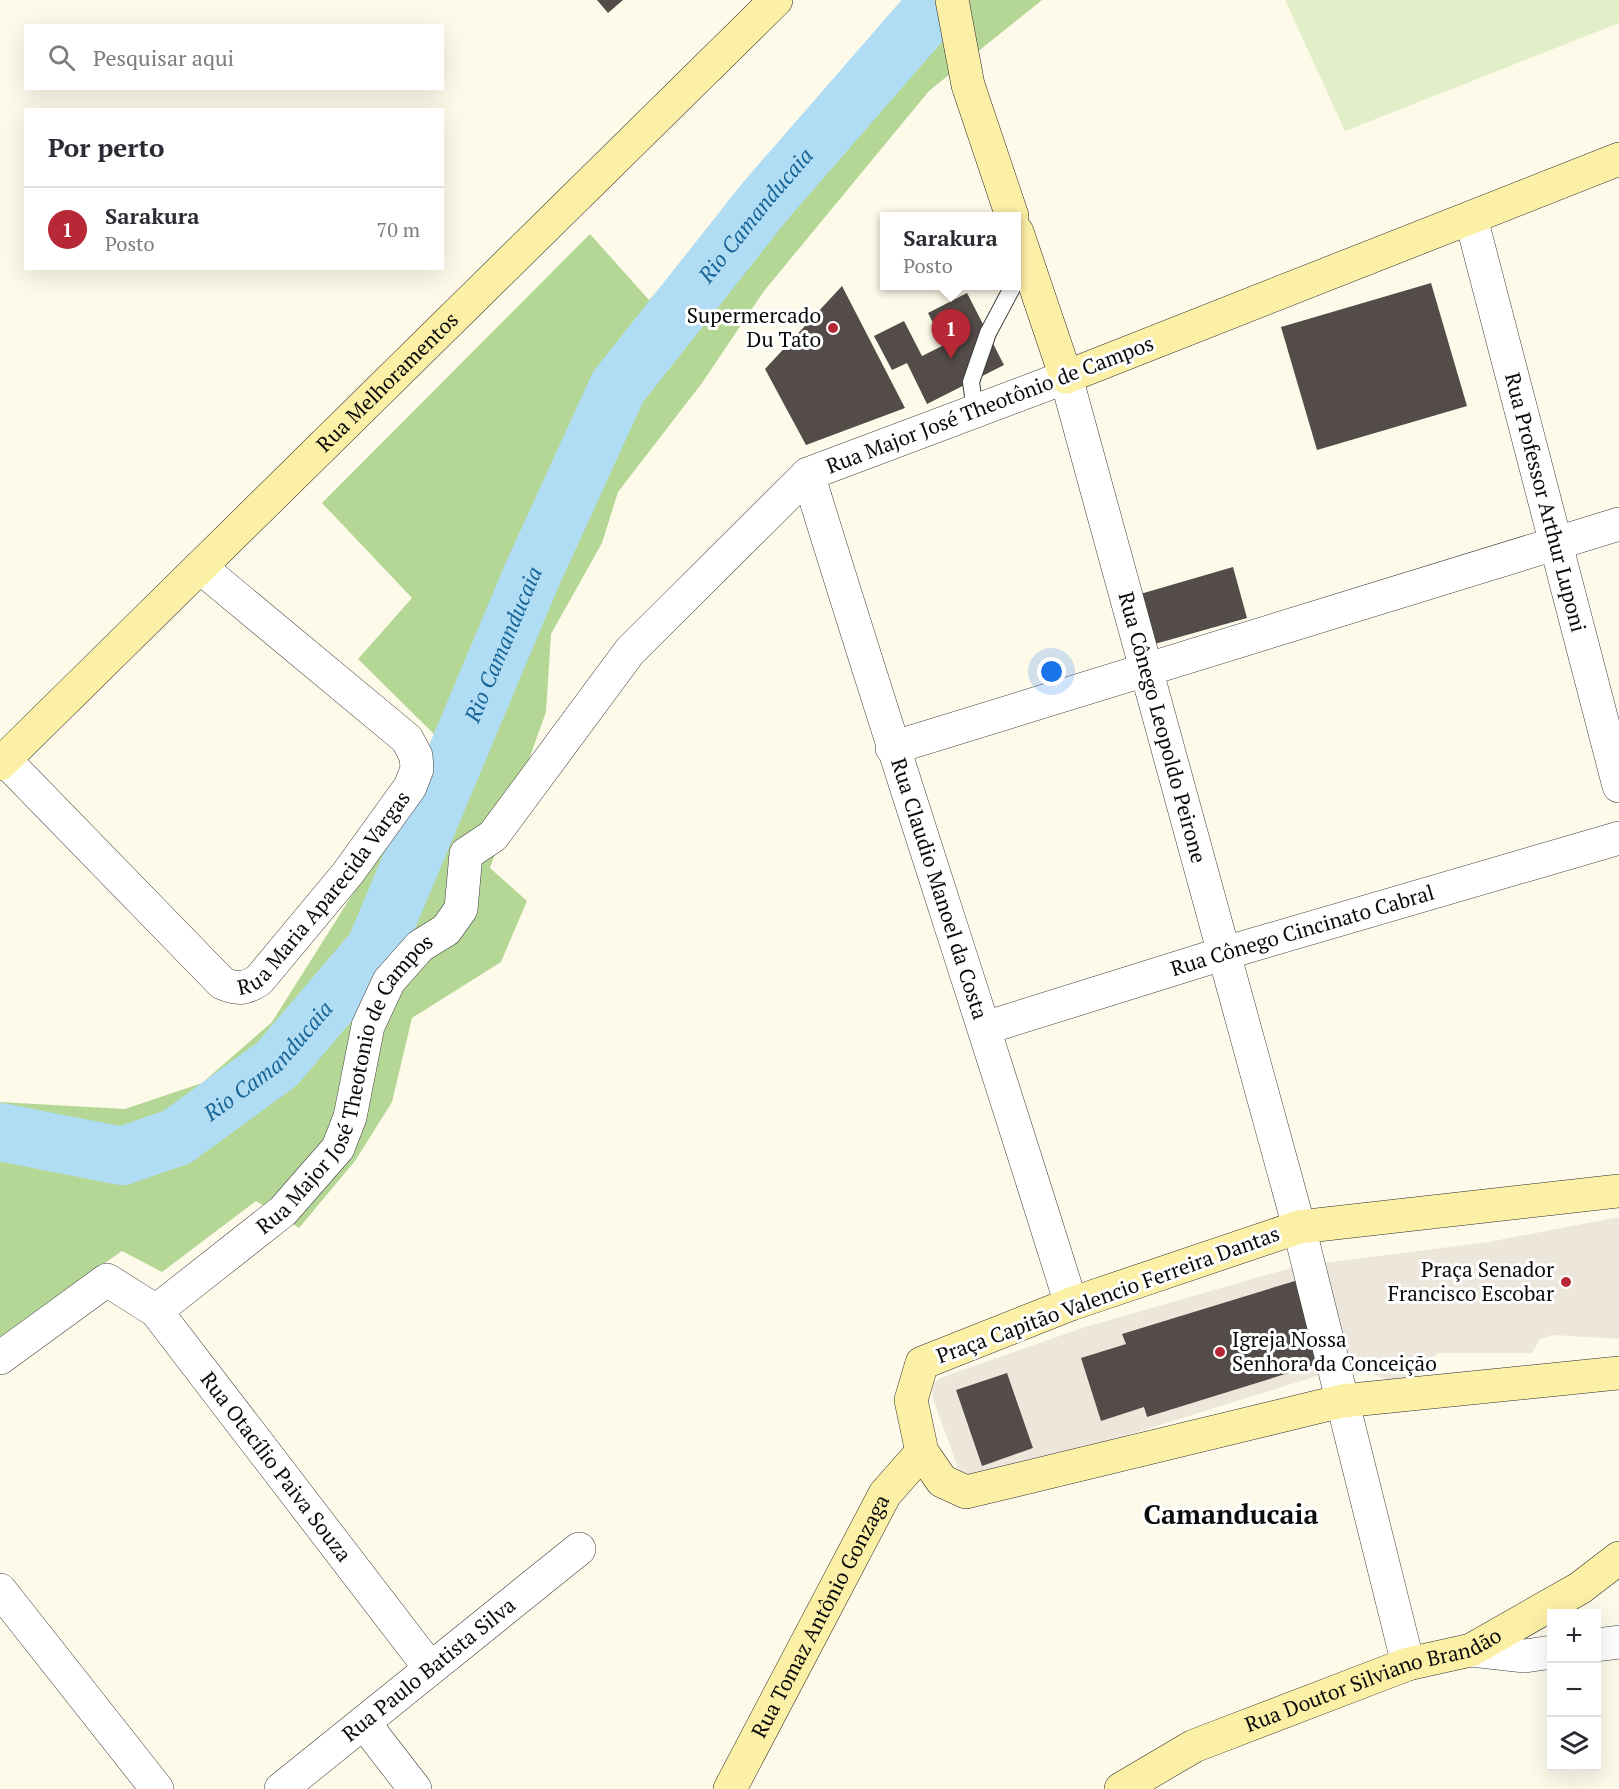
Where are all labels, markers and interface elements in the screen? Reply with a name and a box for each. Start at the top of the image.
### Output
search box [24,24,444,90]
icon: search [45,41,78,74]
text: Pesquisar aqui [93,43,234,72]
text: Por perto [48,130,164,164]
water label: Rio Camanducaia [691,141,819,289]
text: Sarakura [105,201,200,230]
popup [880,212,1021,290]
text: 1 [62,216,73,243]
text: 70 m [377,216,420,243]
text: Sarakura [903,223,998,252]
text: Posto [105,230,155,257]
text: Posto [903,252,953,279]
place label: Supermercado Du Tato [687,301,821,353]
street label: Rua Melhoramentos [310,305,464,458]
pin: 1 [932,310,970,359]
marker: Supermercado Du Tato [826,321,840,335]
street label: Rua Major José Theotônio de Campos [822,329,1157,480]
street label: Rua Professor Arthur Luponi [1499,369,1593,635]
water label: Rio Camanducaia [457,561,548,727]
street label: Rua Cônego Leopoldo Peirone [1113,588,1214,866]
your location [1037,657,1066,686]
street label: Rua Claudio Manoel da Costa [885,754,995,1023]
street label: Rua Maria Aparecida Vargas [234,785,416,1001]
street label: Rua Cônego Cincinato Cabral [1167,878,1437,982]
street label: Rua Major José Theotonio de Campos [250,927,438,1240]
water label: Rio Camanducaia [197,994,339,1127]
street label: Praça Capitão Valencio Ferreira Dantas [932,1219,1283,1369]
place label: Praça Senador Francisco Escobar [1388,1255,1554,1307]
marker: Praça Senador Francisco Escobar [1559,1275,1573,1289]
place label: Igreja Nossa Senhora da Conceição [1232,1325,1437,1377]
marker: Igreja Nossa Senhora da Conceição [1213,1345,1227,1359]
street label: Rua Otacílio Paiva Souza [195,1366,359,1567]
street label: Rua Tomaz Antônio Gonzaga [744,1489,895,1742]
district label: Camanducaia [1143,1496,1319,1532]
street label: Rua Paulo Batista Silva [336,1591,521,1747]
map controls [1547,1609,1601,1771]
button: + [1547,1609,1601,1663]
street label: Rua Doutor Silviano Brandão [1241,1621,1506,1738]
button: − [1547,1663,1601,1717]
button: layers [1547,1717,1601,1771]

